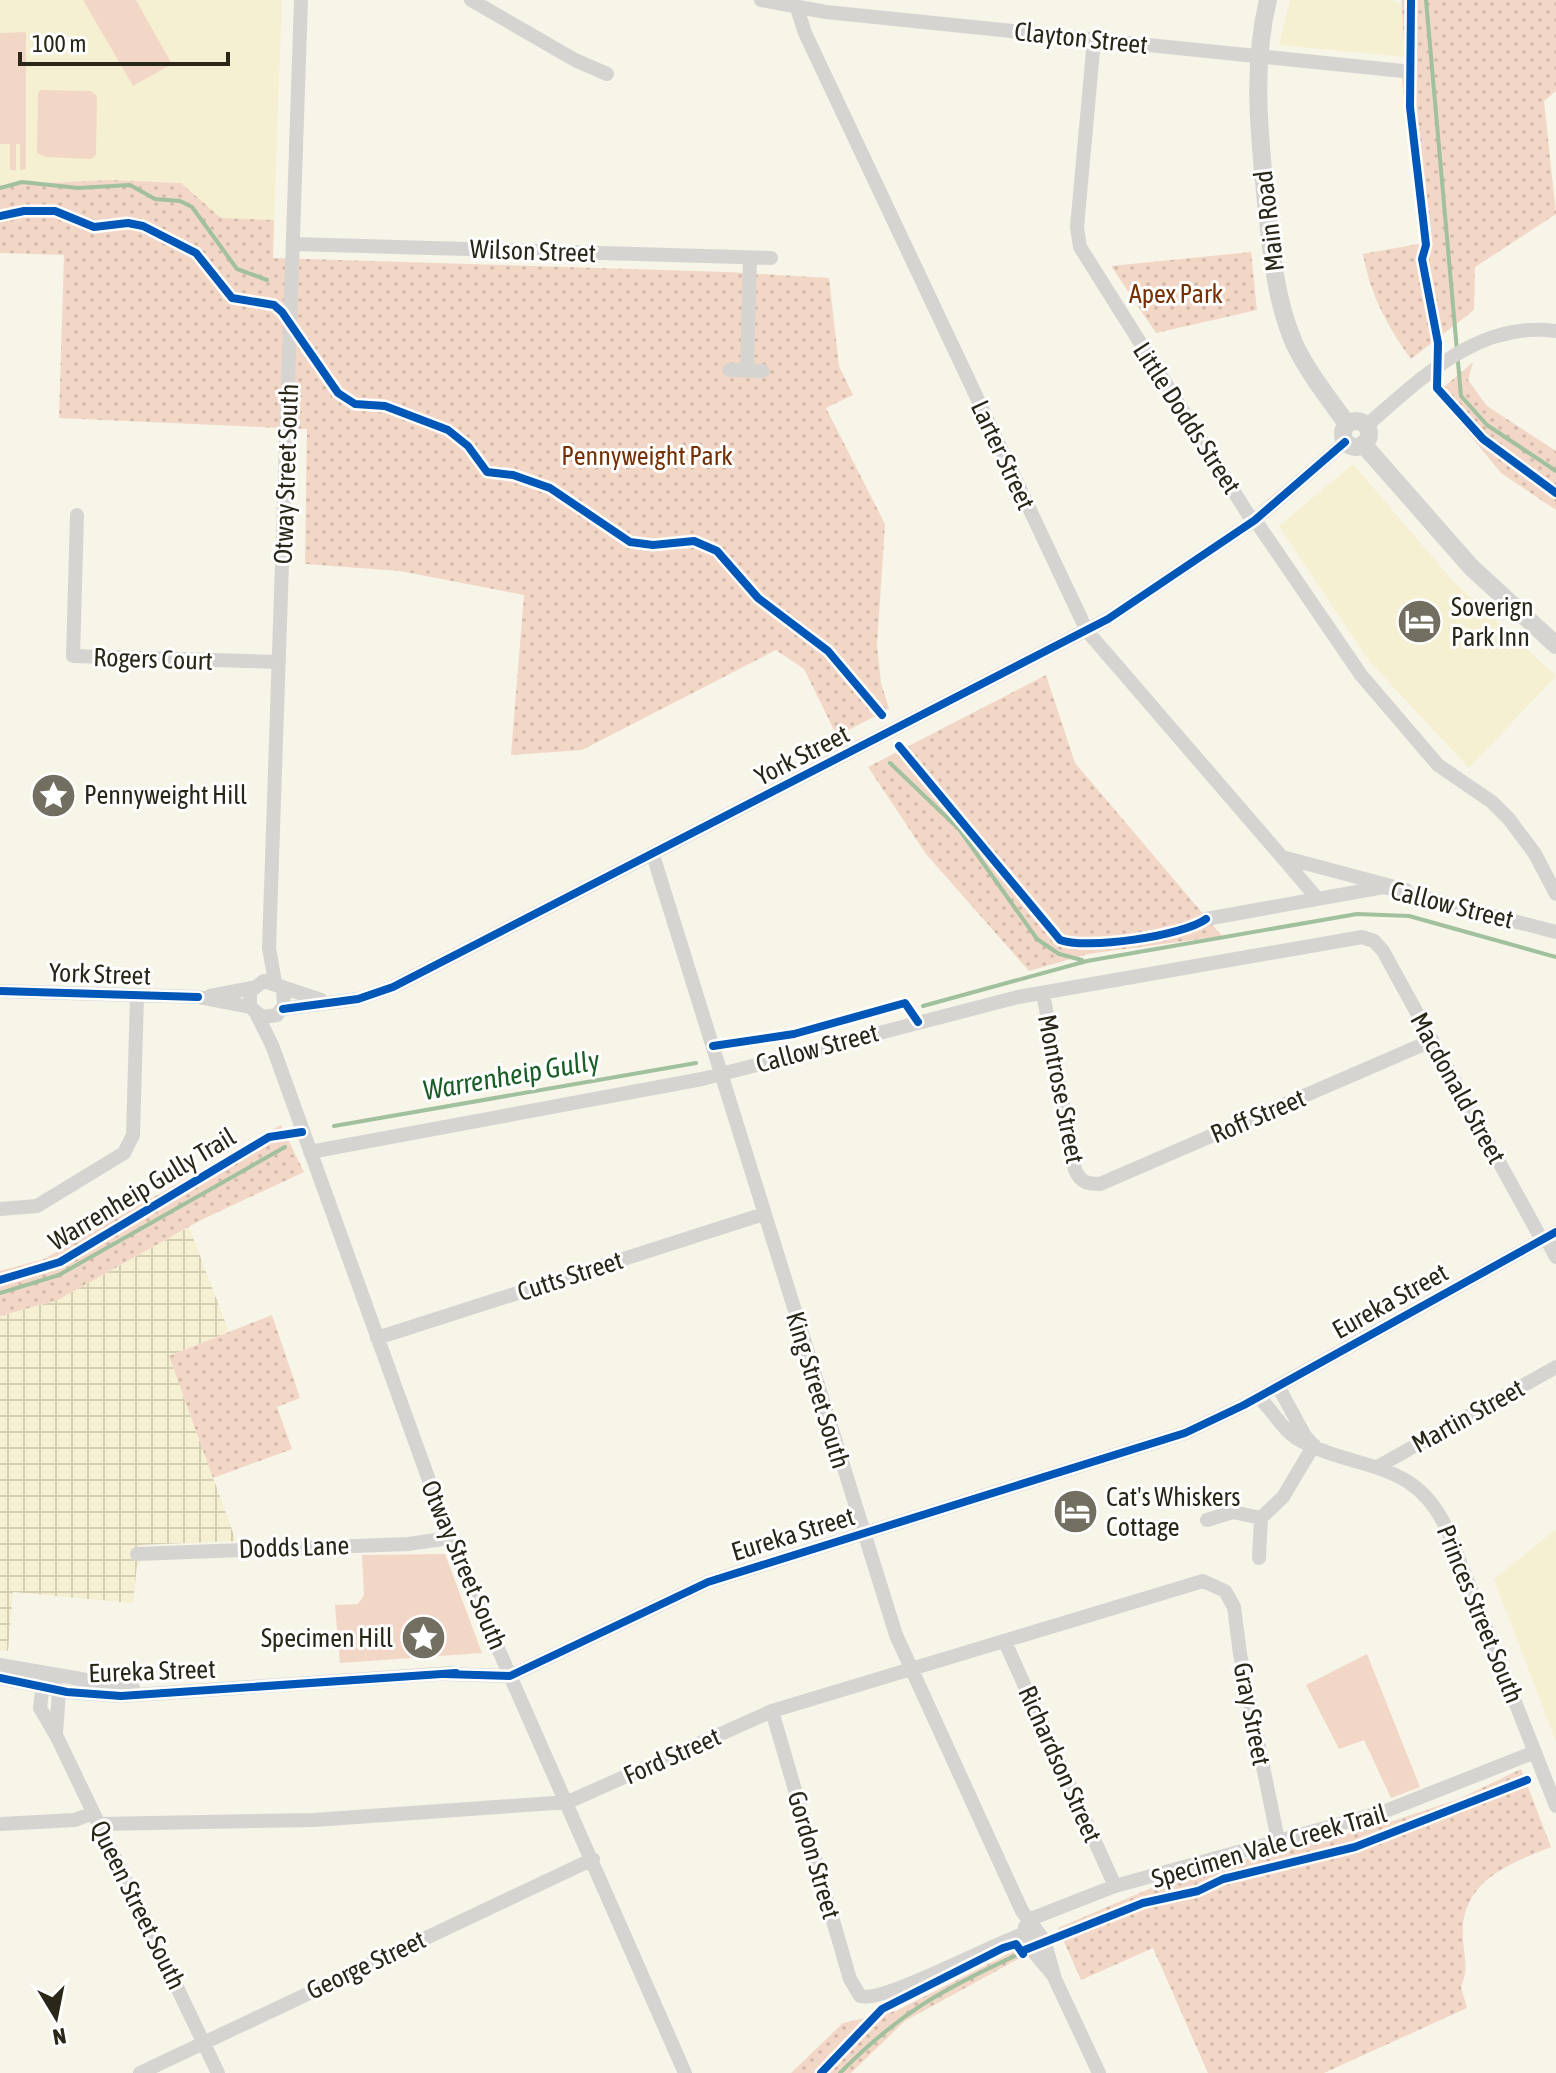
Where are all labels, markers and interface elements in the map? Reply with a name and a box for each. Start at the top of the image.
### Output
scale bar [20,16,228,66]
street label: Clayton Street [1013,16,1149,60]
text: 100 m [32,30,86,57]
street label: Main Road [1248,169,1290,273]
street label: Wilson Street [469,234,597,268]
park label: Apex Park [1129,279,1223,309]
street label: Little Dodds Street [1127,337,1247,499]
street label: Otway Street South [268,383,304,565]
street label: Larter Street [965,396,1041,514]
park label: Pennyweight Park [561,441,733,471]
place label: Soverign Park Inn [1451,592,1534,652]
hotel icon: Soverign Park Inn [1396,598,1444,646]
street label: Rogers Court [93,642,213,676]
street label: York Street [750,718,854,792]
place icon: Pennyweight Hill [29,771,77,819]
place label: Pennyweight Hill [84,780,247,810]
street label: Callow Street [1388,875,1516,935]
street label: York Street [49,957,151,991]
street label: Macdonald Street [1404,1007,1512,1169]
street label: Montrose Street [1032,1012,1090,1166]
street label: Callow Street [753,1017,881,1079]
water label: Warrenheip Gully [420,1044,602,1106]
street label: Roff Street [1206,1083,1310,1149]
street label: Warrenheip Gully Trail [43,1121,241,1257]
street label: Cutts Street [514,1245,626,1307]
street label: Eureka Street [1327,1257,1453,1345]
street label: King Street South [780,1308,856,1472]
street label: Martin Street [1407,1373,1529,1459]
street label: Otway Street South [415,1476,513,1654]
place label: Cat's Whiskers Cottage [1106,1482,1240,1542]
hotel icon: Cat's Whiskers Cottage [1051,1488,1099,1536]
street label: Eureka Street [728,1501,858,1567]
street label: Princes Street South [1431,1520,1529,1708]
street label: Dodds Lane [238,1530,350,1564]
place icon: Specimen Hill [400,1614,448,1662]
place label: Specimen Hill [261,1623,393,1653]
street label: Eureka Street [88,1654,216,1688]
street label: Gray Street [1227,1660,1277,1768]
street label: Richardson Street [1012,1681,1108,1847]
street label: Ford Street [619,1721,725,1791]
street label: Gordon Street [781,1788,847,1922]
street label: Specimen Vale Creek Trail [1148,1798,1390,1894]
street label: Queen Street South [84,1816,192,1994]
street label: George Street [302,1924,430,2006]
north arrow [16,1977,96,2057]
text: N [51,2023,68,2051]

